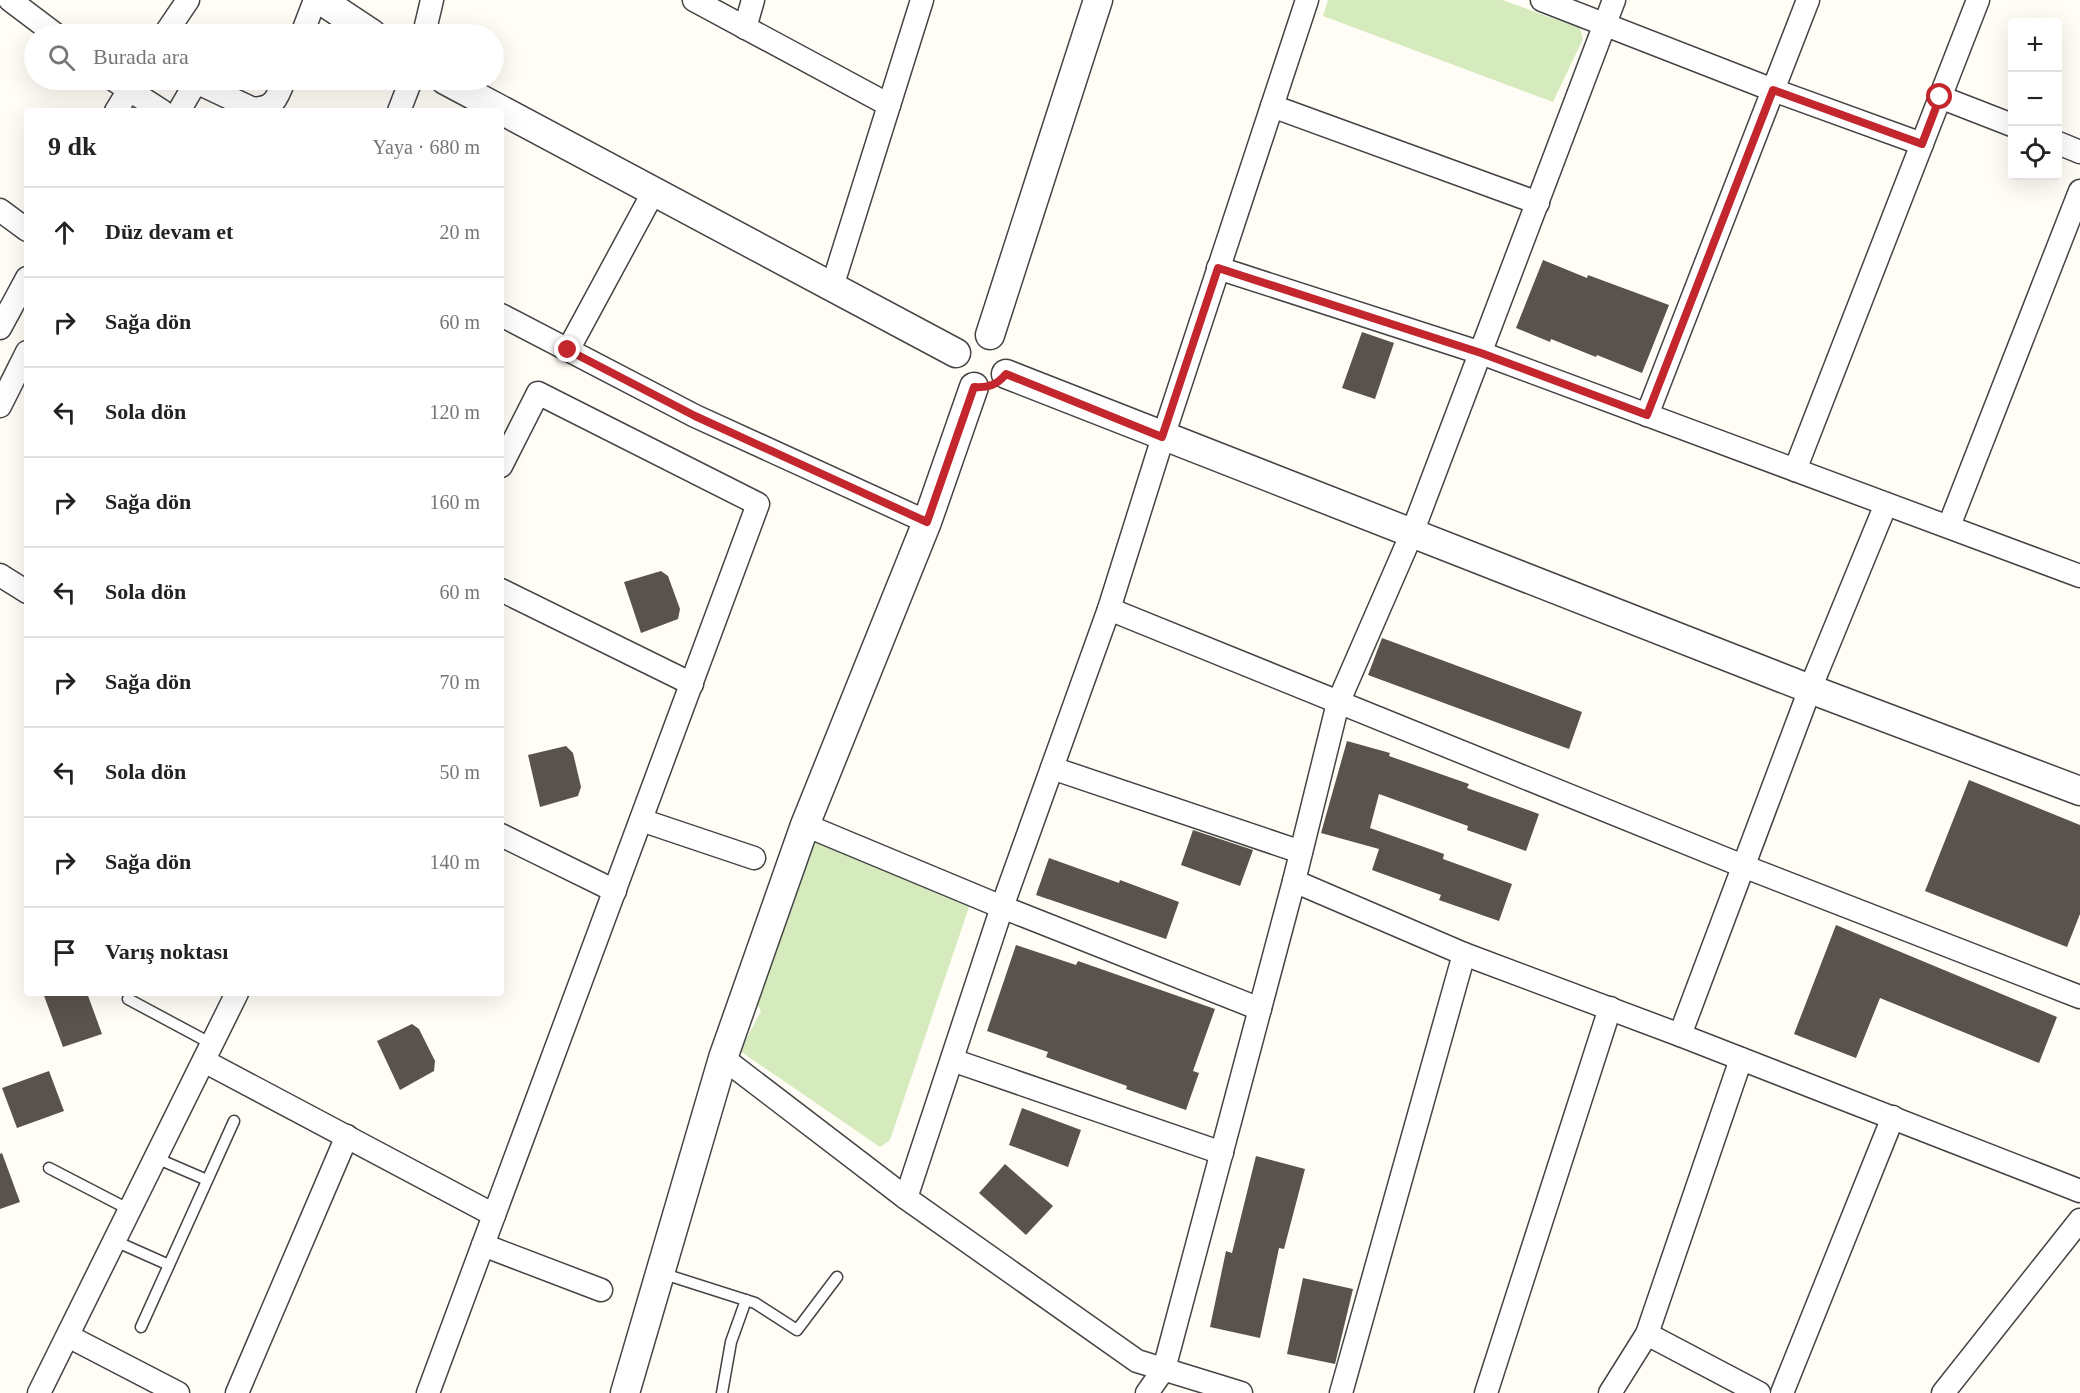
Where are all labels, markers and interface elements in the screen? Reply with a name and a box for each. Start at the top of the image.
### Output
map controls [2008,18,2062,180]
button: + [2008,18,2062,72]
search box [24,24,504,90]
icon: search [45,41,78,74]
text: Burada ara [93,44,189,69]
button: − [2008,72,2062,126]
route start [1926,83,1952,109]
button: locate [2008,126,2062,180]
text: 9 dk [48,132,96,161]
text: Yaya · 680 m [373,136,480,158]
icon: ahead [48,216,81,249]
text: Düz devam et [105,219,233,244]
text: 20 m [439,221,480,243]
icon: right [48,306,81,339]
text: Sağa dön [105,309,191,334]
text: 60 m [439,311,480,333]
route end [554,336,580,362]
icon: left [48,396,81,429]
text: Sola dön [105,399,186,424]
text: 120 m [429,401,480,423]
icon: right [48,486,81,519]
text: Sağa dön [105,489,191,514]
text: 160 m [429,491,480,513]
icon: left [48,576,81,609]
text: Sola dön [105,579,186,604]
text: 60 m [439,581,480,603]
icon: right [48,666,81,699]
text: Sağa dön [105,669,191,694]
text: 70 m [439,671,480,693]
icon: left [48,756,81,789]
text: Sola dön [105,759,186,784]
text: 50 m [439,761,480,783]
icon: right [48,846,81,879]
text: Sağa dön [105,849,191,874]
text: 140 m [429,851,480,873]
icon: arrive [48,936,81,969]
text: Varış noktası [105,939,228,964]

